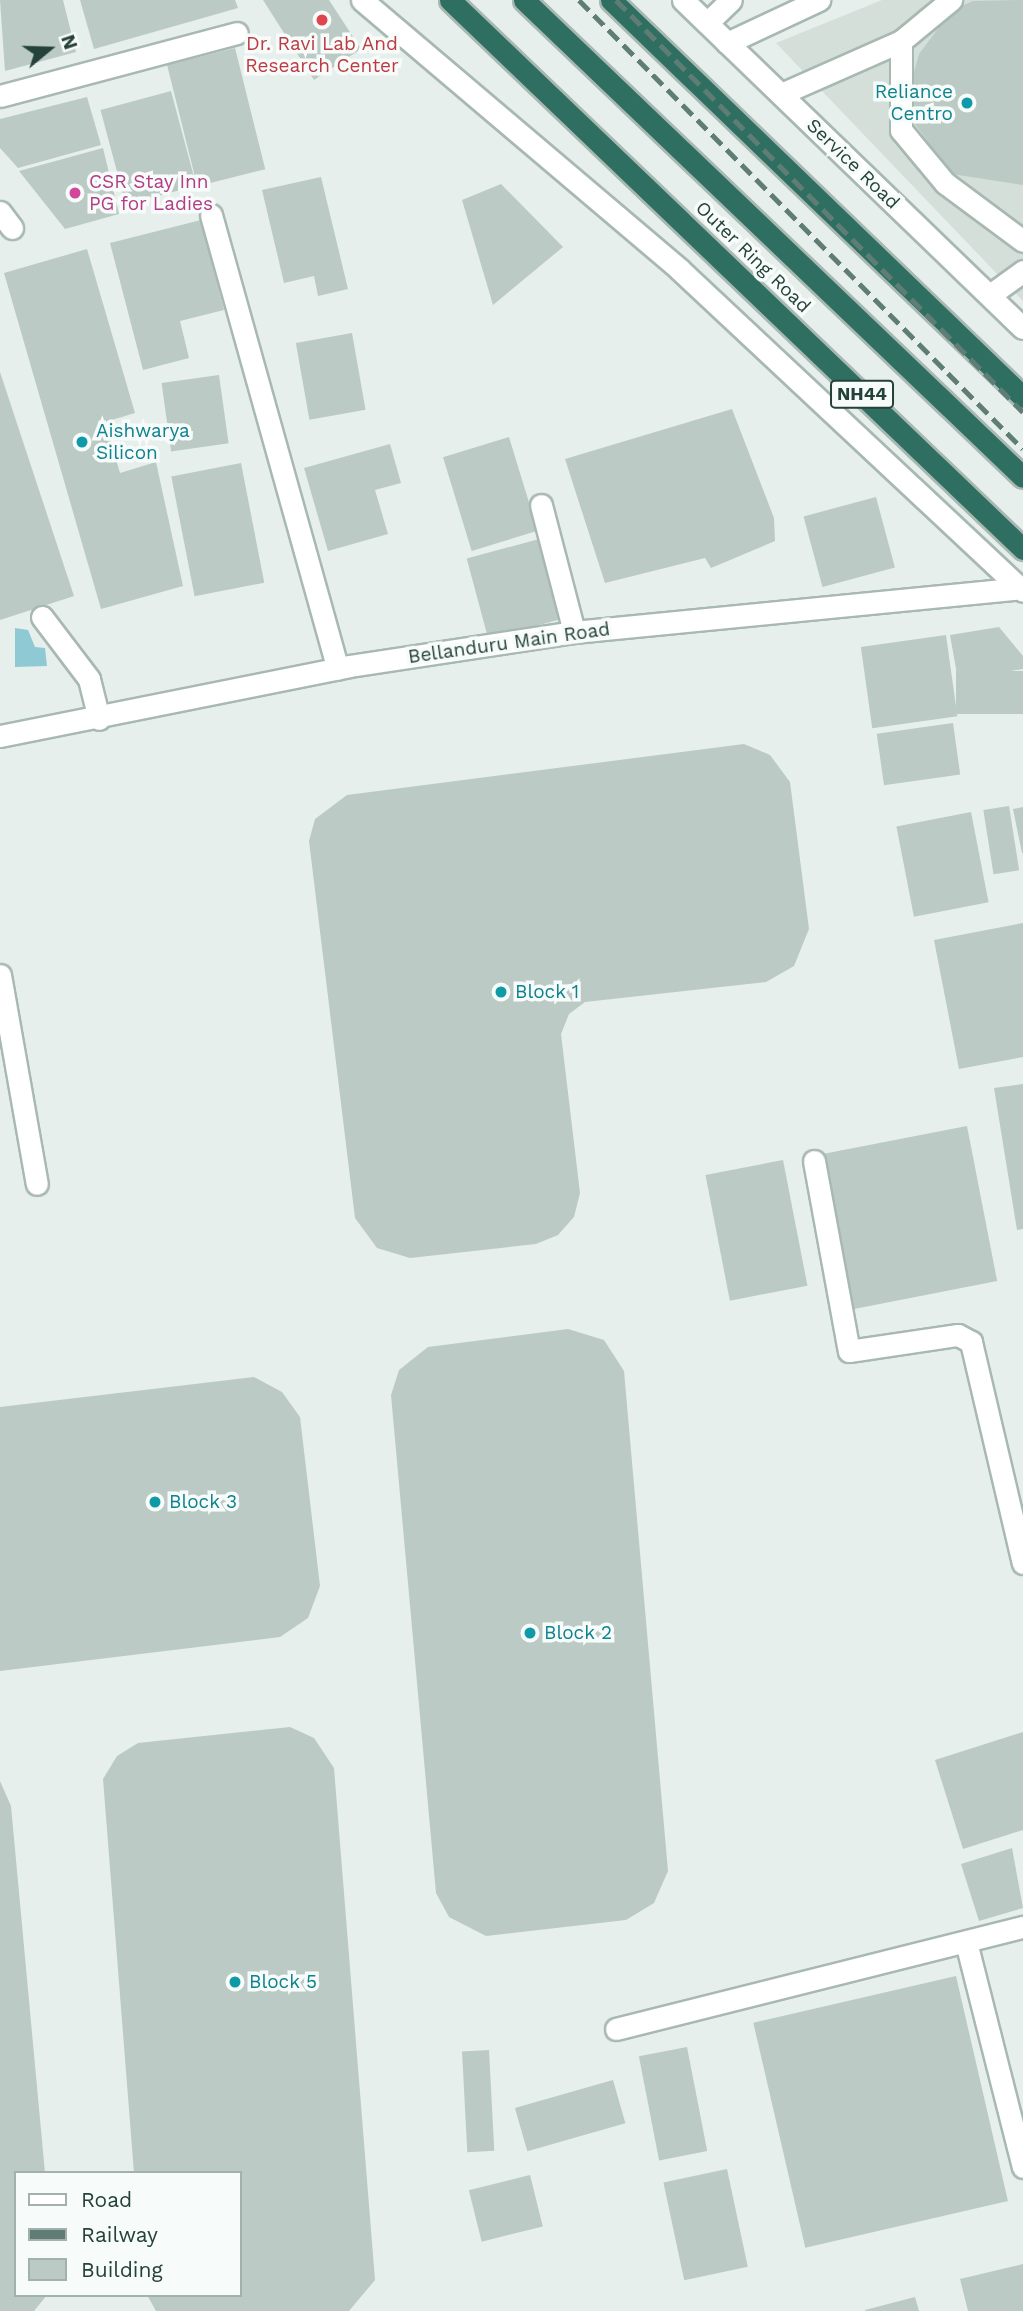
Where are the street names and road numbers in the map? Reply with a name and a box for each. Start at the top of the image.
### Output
street label: Service Road [802,114,904,214]
street label: Outer Ring Road [691,196,815,318]
road number: NH44 [829,380,895,408]
street label: Bellanduru Main Road [407,618,611,668]

